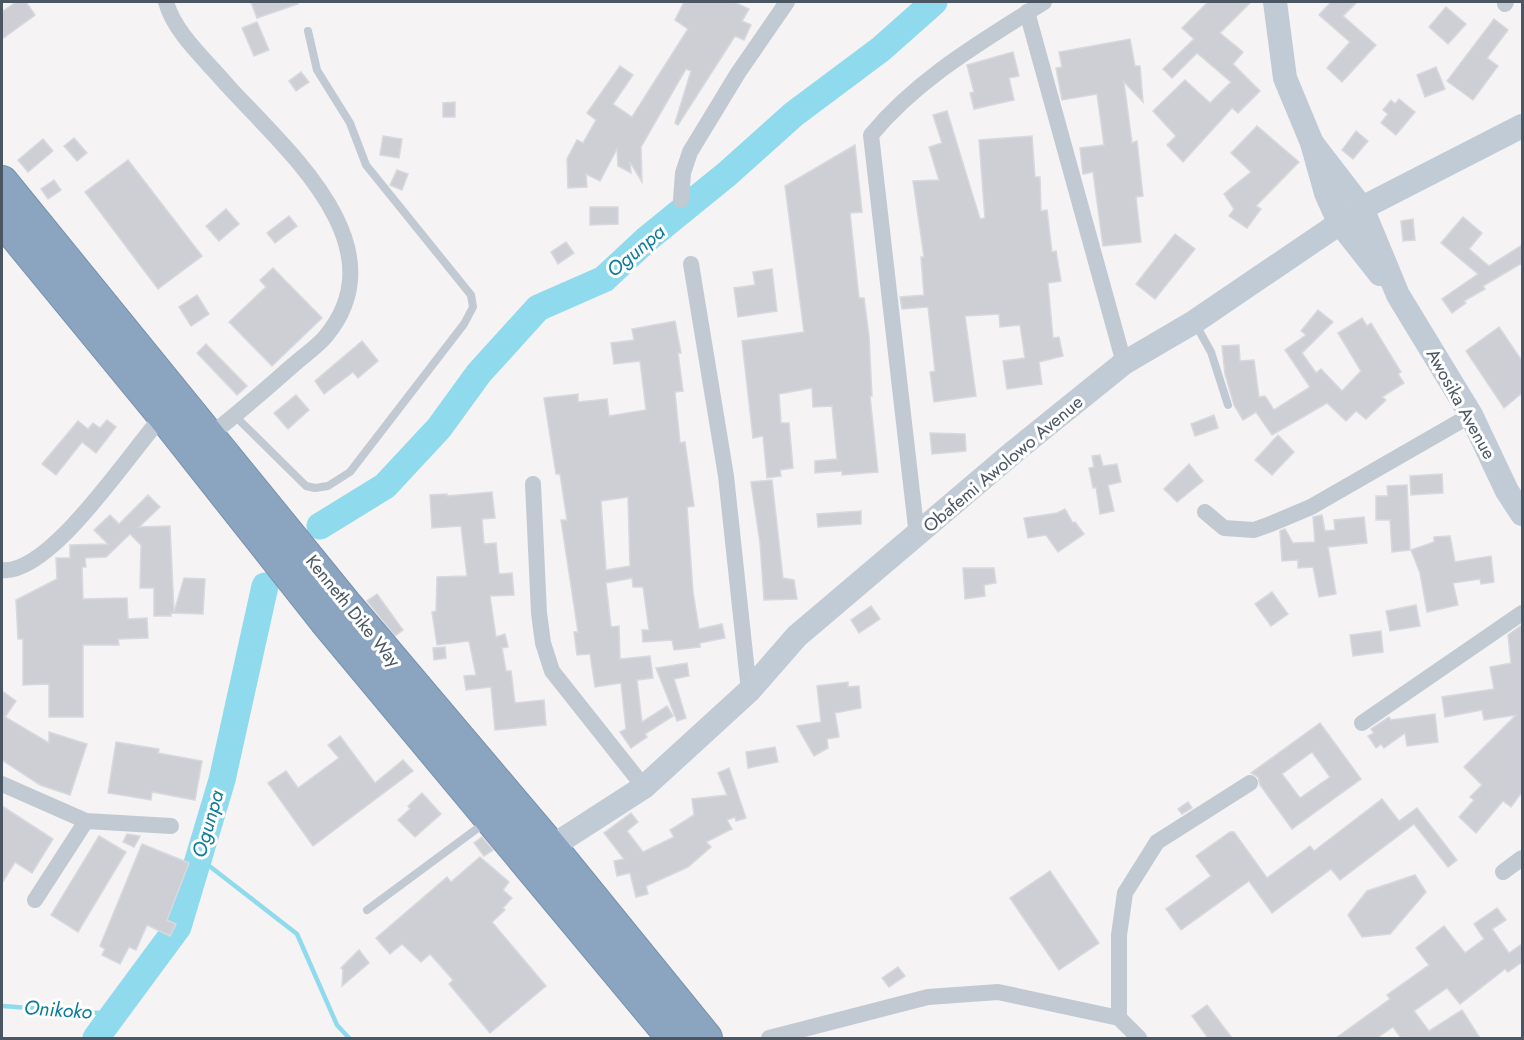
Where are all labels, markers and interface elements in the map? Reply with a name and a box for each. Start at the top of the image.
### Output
water label: Ogunpa [600,218,672,284]
street label: Awosika Avenue [1420,344,1502,464]
street label: Obafemi Awolowo Avenue [917,389,1089,539]
street label: Kenneth Dike Way [299,549,407,673]
water label: Ogunpa [185,787,231,861]
water label: Onikoko [23,993,93,1027]

